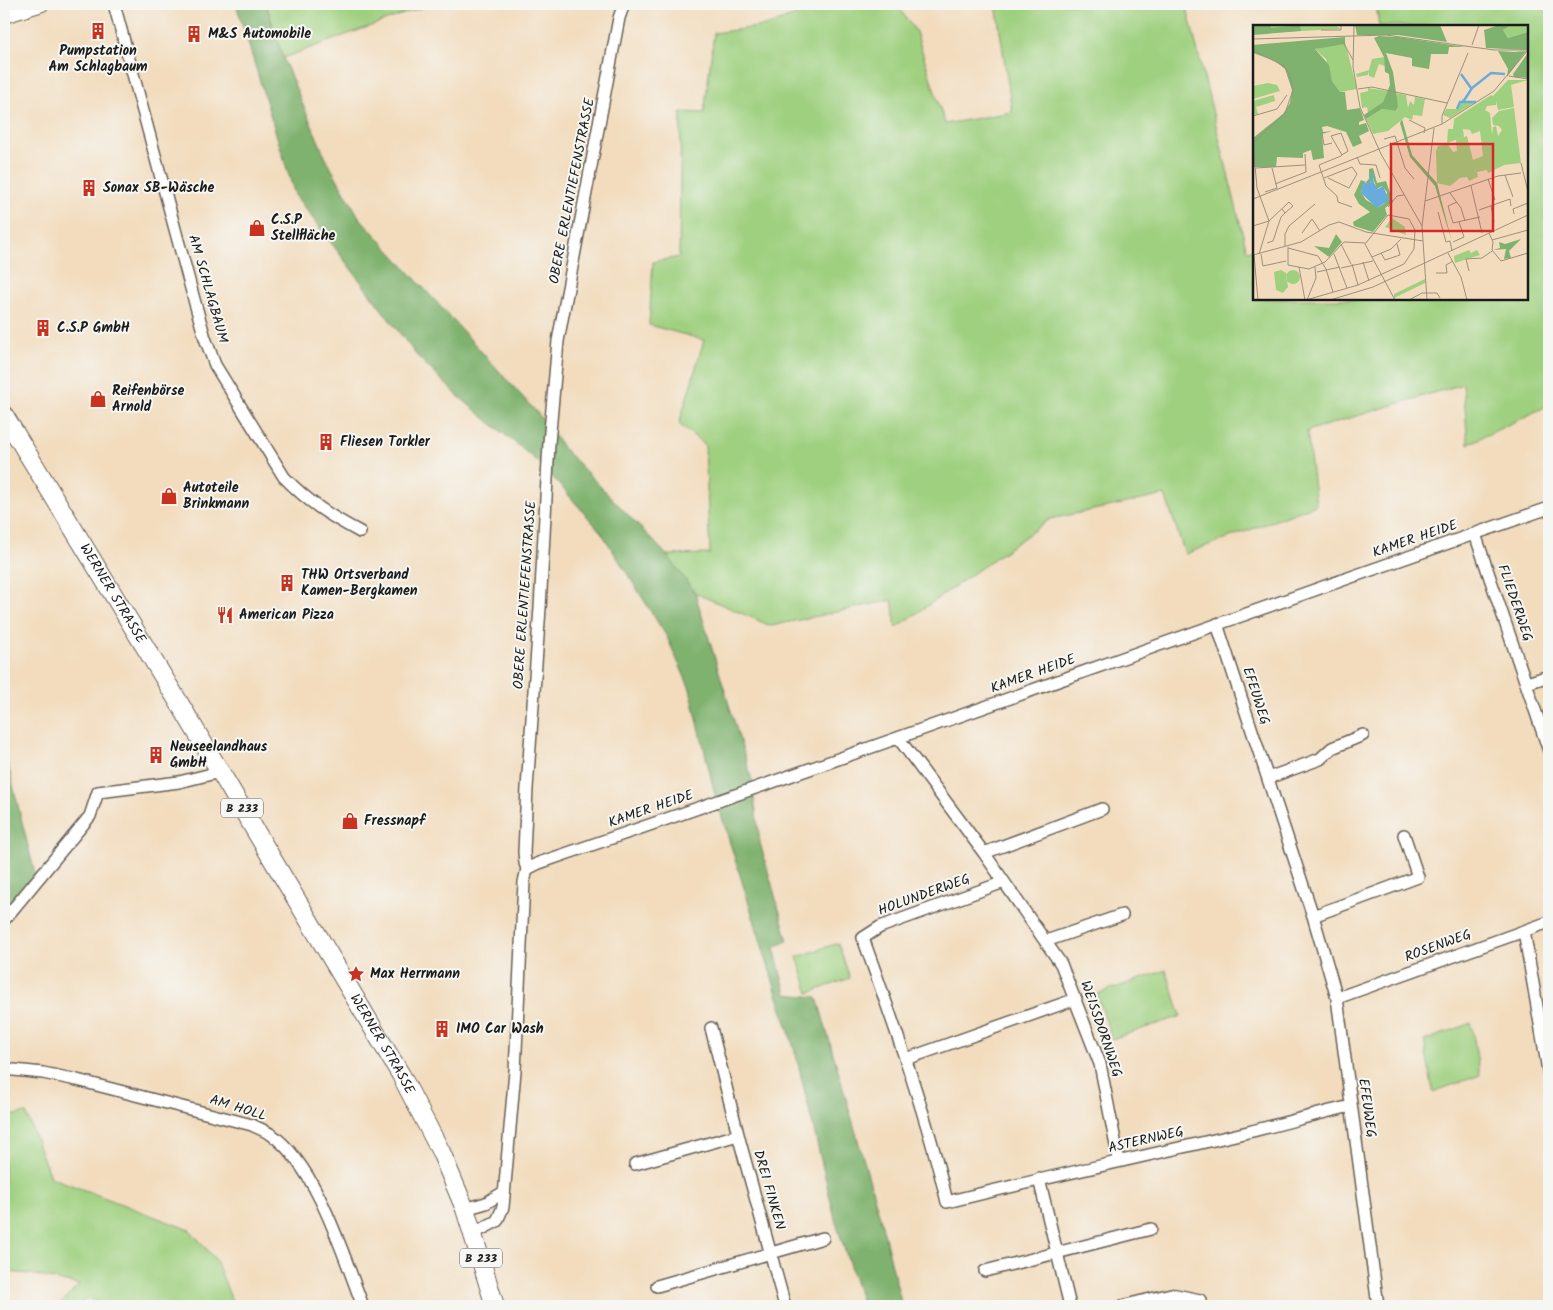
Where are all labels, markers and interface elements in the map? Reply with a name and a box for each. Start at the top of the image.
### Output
building icon: Pumpstation Am Schlagbaum [88,21,108,41]
place label: M&S Automobile [208,23,311,45]
building icon: M&S Automobile [184,24,204,44]
inset map [1253,25,1528,300]
place label: Pumpstation Am Schlagbaum [48,40,148,78]
street label: OBERE ERLENTIEFENSTRASSE [543,95,601,286]
place label: Sonax SB-Wäsche [103,177,214,199]
building icon: Sonax SB-Wäsche [79,178,99,198]
place label: C.S.P Stellfläche [271,209,336,247]
shop icon: C.S.P Stellfläche [247,218,267,238]
street label: AM SCHLAGBAUM [182,232,234,346]
place label: C.S.P GmbH [57,317,130,339]
building icon: C.S.P GmbH [33,318,53,338]
place label: Reifenbörse Arnold [112,380,184,418]
shop icon: Reifenbörse Arnold [88,389,108,409]
place label: Fliesen Torkler [340,431,431,453]
building icon: Fliesen Torkler [316,432,336,452]
place label: Autoteile Brinkmann [183,477,249,515]
shop icon: Autoteile Brinkmann [159,486,179,506]
street label: OBERE ERLENTIEFENSTRASSE [507,499,543,690]
street label: KAMER HEIDE [1369,514,1461,564]
street label: WERNER STRASSE [74,539,152,648]
street label: FLIEDERWEG [1491,561,1539,645]
place label: THW Ortsverband Kamen-Bergkamen [301,564,418,602]
building icon: THW Ortsverband Kamen-Bergkamen [277,573,297,593]
place label: American Pizza [239,604,334,626]
restaurant icon: American Pizza [215,605,235,625]
street label: KAMER HEIDE [987,648,1079,700]
street label: EFEUWEG [1236,664,1276,728]
place label: Neuseelandhaus GmbH [170,736,268,774]
building icon: Neuseelandhaus GmbH [146,745,166,765]
street label: KAMER HEIDE [605,784,697,834]
road number: B 233 [221,798,263,818]
place label: Fressnapf [364,810,427,832]
shop icon: Fressnapf [340,811,360,831]
street label: HOLUNDERWEG [875,868,973,922]
street label: ROSENWEG [1402,924,1474,968]
place label: Max Herrmann [370,963,460,985]
place icon: Max Herrmann [346,964,366,984]
street label: WEISSDORNWEG [1074,978,1128,1080]
street label: WERNER STRASSE [344,989,421,1099]
place label: IMO Car Wash [456,1018,544,1040]
building icon: IMO Car Wash [432,1019,452,1039]
street label: EFEUWEG [1352,1077,1382,1139]
street label: AM HOLL [207,1089,269,1127]
street label: ASTERNWEG [1106,1121,1186,1159]
street label: DREI FINKEN [747,1147,791,1233]
road number: B 233 [460,1248,502,1268]

